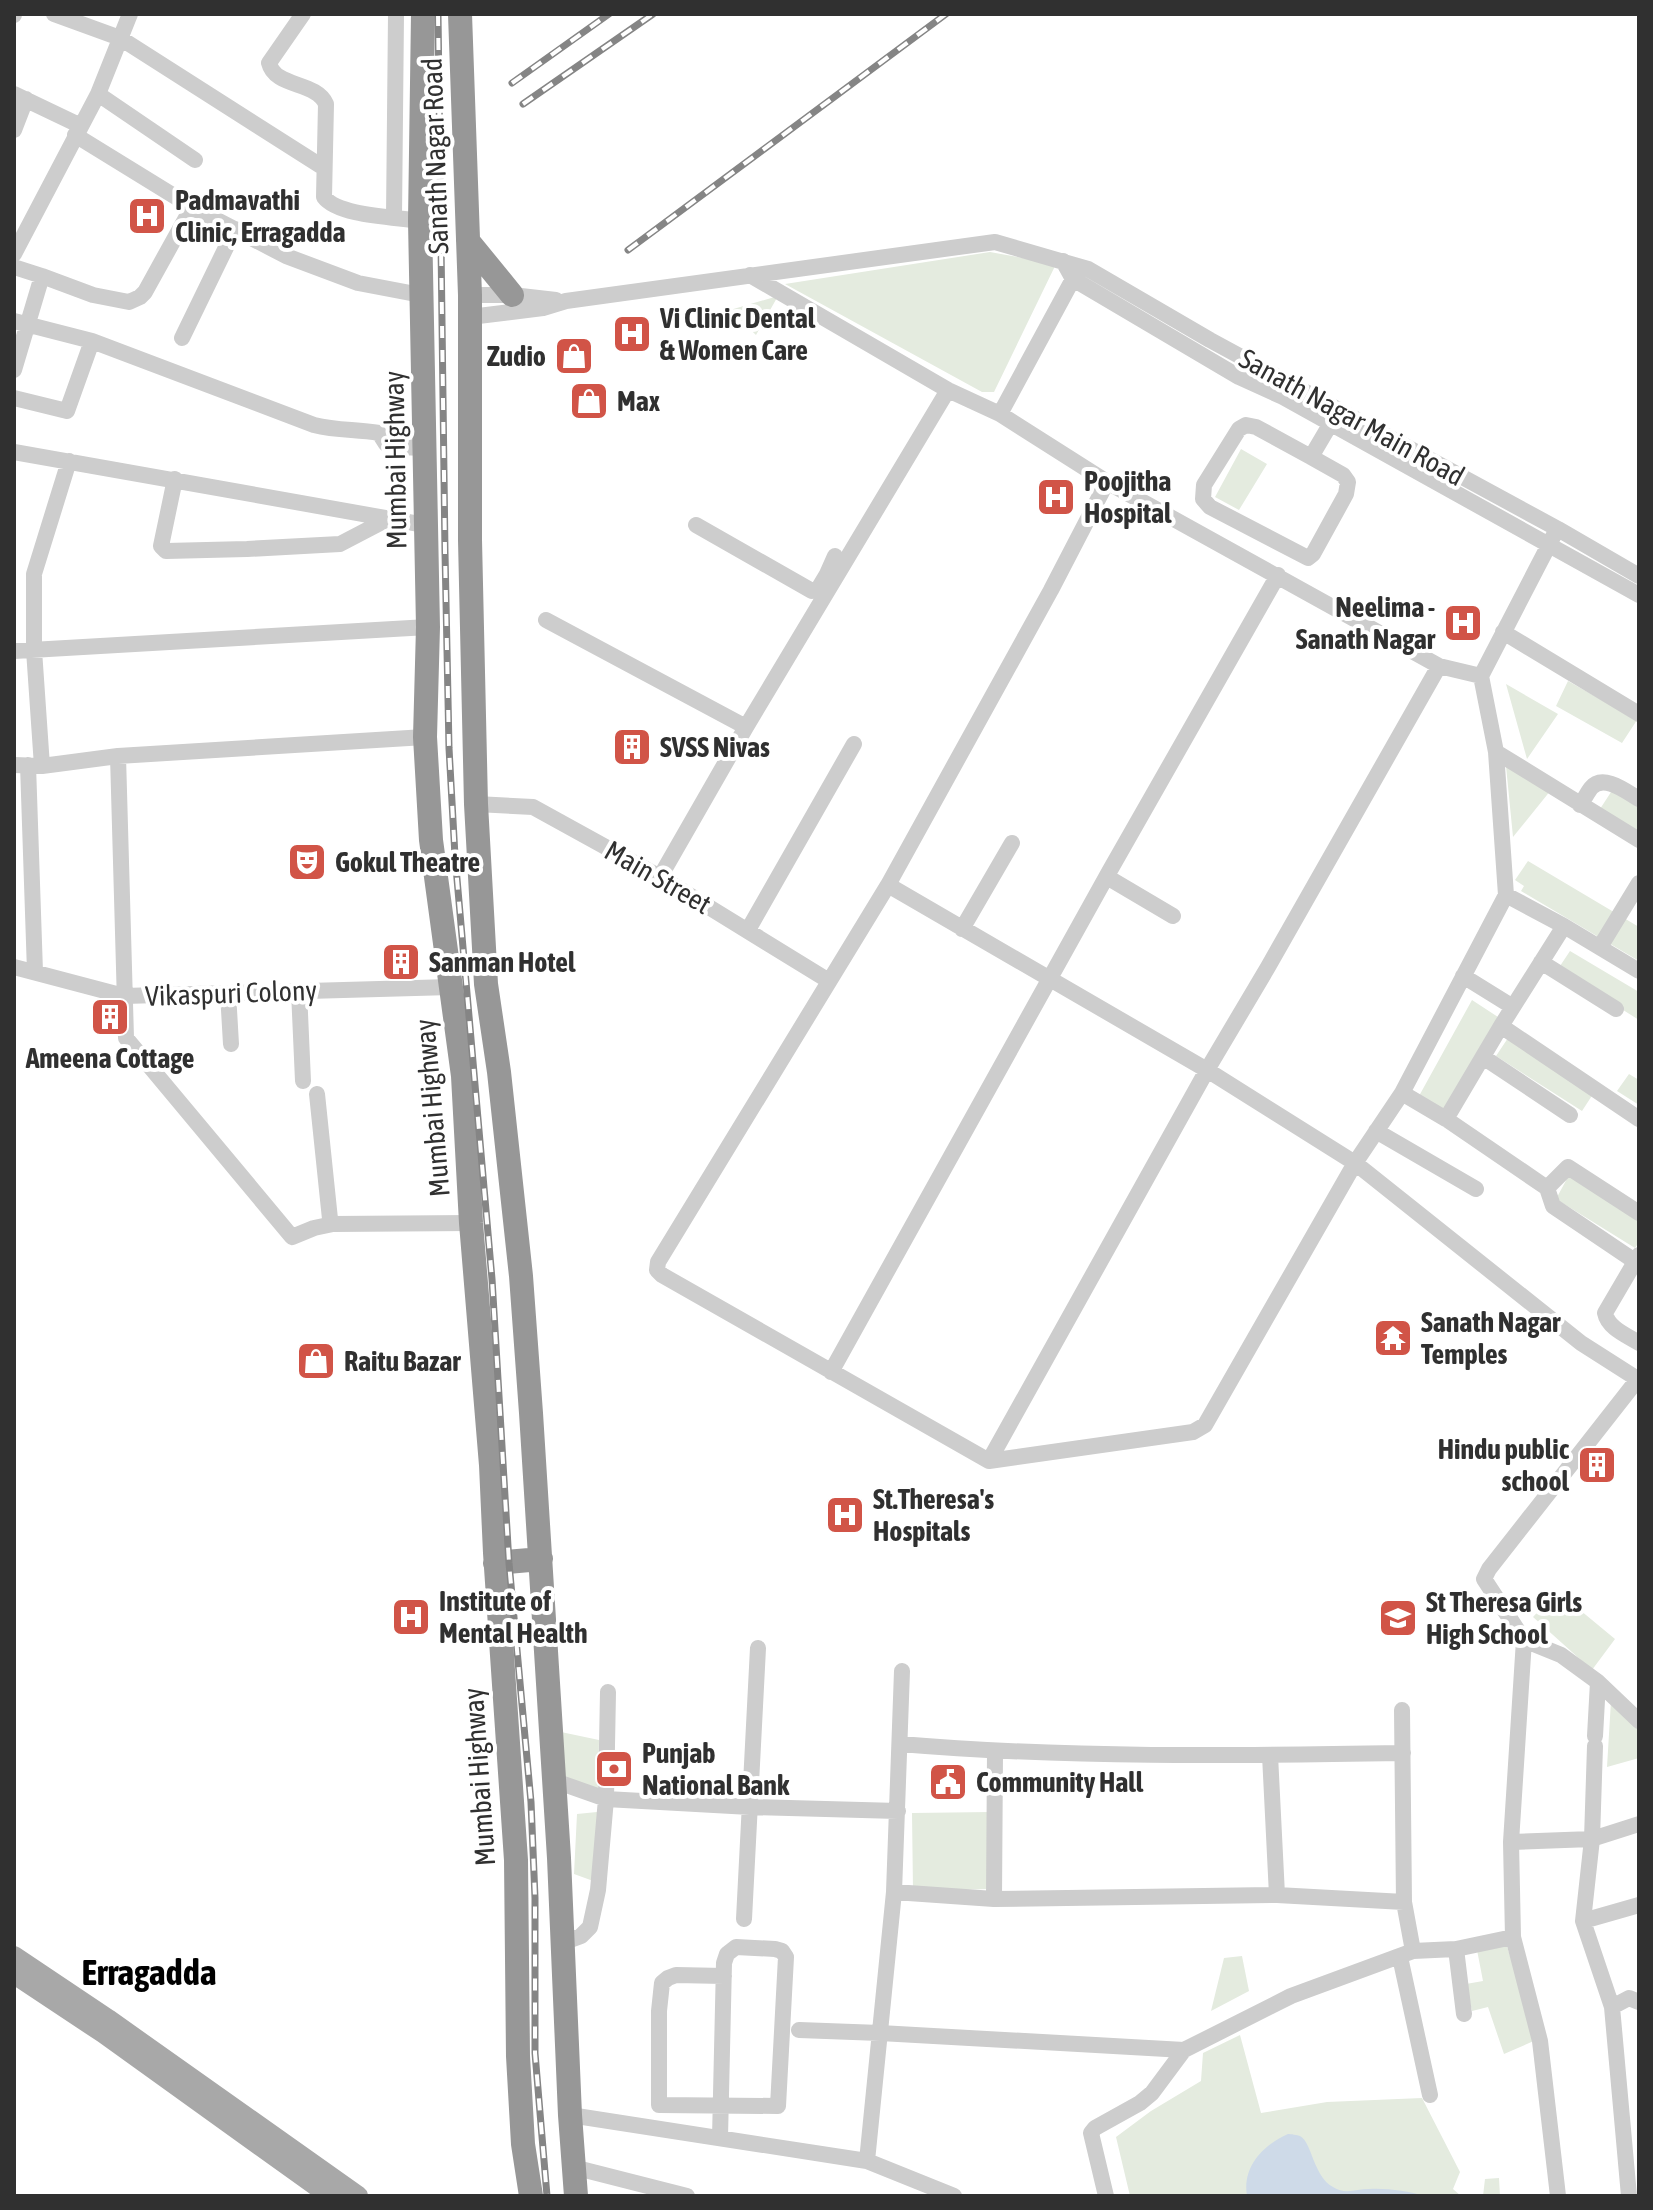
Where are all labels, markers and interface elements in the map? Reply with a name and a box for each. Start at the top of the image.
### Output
street label: Sanath Nagar Road [416,57,454,255]
place label: Padmavathi Clinic, Erragadda [175,184,346,248]
hospital icon: Padmavathi Clinic, Erragadda [126,195,168,237]
place label: Vi Clinic Dental & Women Care [659,302,816,366]
hospital icon: Vi Clinic Dental & Women Care [611,313,653,355]
shop icon: Zudio [553,335,595,377]
place label: Zudio [487,340,546,372]
street label: Sanath Nagar Main Road [1234,342,1470,492]
street label: Mumbai Highway [377,371,413,549]
shop icon: Max [568,380,610,422]
place label: Max [617,385,660,417]
place label: Poojitha Hospital [1084,465,1172,529]
hospital icon: Poojitha Hospital [1035,476,1077,518]
place label: Neelima - Sanath Nagar [1296,591,1436,655]
hospital icon: Neelima - Sanath Nagar [1442,602,1484,644]
building icon: SVSS Nivas [611,726,653,768]
place label: SVSS Nivas [660,731,770,763]
street label: Main Street [599,834,717,920]
theatre icon: Gokul Theatre [286,841,328,883]
place label: Gokul Theatre [335,846,480,878]
building icon: Sanman Hotel [380,941,422,983]
place label: Sanman Hotel [429,946,576,978]
street label: Vikaspuri Colony [145,974,317,1012]
building icon: Ameena Cottage [89,996,131,1038]
street label: Mumbai Highway [408,1018,456,1198]
place label: Ameena Cottage [25,1042,194,1074]
place label: Sanath Nagar Temples [1421,1306,1561,1370]
temple icon: Sanath Nagar Temples [1372,1317,1414,1359]
shop icon: Raitu Bazar [295,1340,337,1382]
place label: Raitu Bazar [344,1345,461,1377]
place label: Hindu public school [1438,1433,1570,1497]
building icon: Hindu public school [1576,1444,1618,1486]
place label: St.Theresa's Hospitals [873,1483,994,1547]
hospital icon: St.Theresa's Hospitals [824,1494,866,1536]
place label: Institute of Mental Health [439,1585,587,1649]
place label: St Theresa Girls High School [1426,1586,1582,1650]
hospital icon: Institute of Mental Health [390,1596,432,1638]
school or university icon: St Theresa Girls High School [1377,1597,1419,1639]
street label: Mumbai Highway [457,1687,501,1867]
place label: Punjab National Bank [642,1737,790,1801]
bank icon: Punjab National Bank [593,1748,635,1790]
public building icon: Community Hall [927,1761,969,1803]
place label: Community Hall [976,1766,1144,1798]
district label: Erragadda [82,1951,216,1993]

